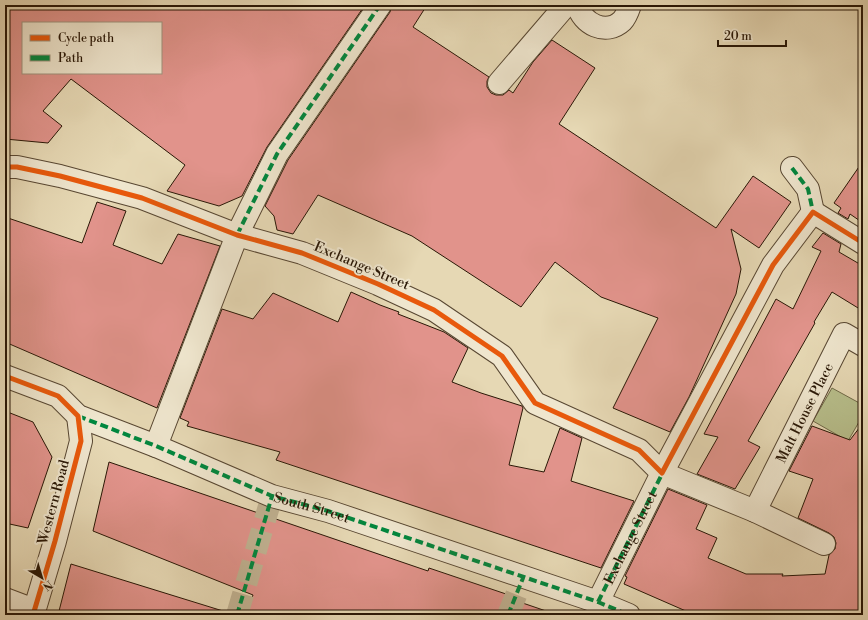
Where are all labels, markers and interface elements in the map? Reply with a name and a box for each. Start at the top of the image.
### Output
legend [22,22,162,74]
scale bar [718,22,786,48]
text: 20 m [724,29,752,44]
text: Cycle path [58,31,114,46]
text: Path [58,51,83,66]
street label: Exchange Street [311,238,412,294]
street label: Malt House Place [773,360,838,466]
street label: Western Road [34,458,74,548]
street label: Exchange Street [600,488,662,588]
street label: South Street [271,489,352,528]
north arrow [22,558,62,598]
text: N [40,577,55,593]

